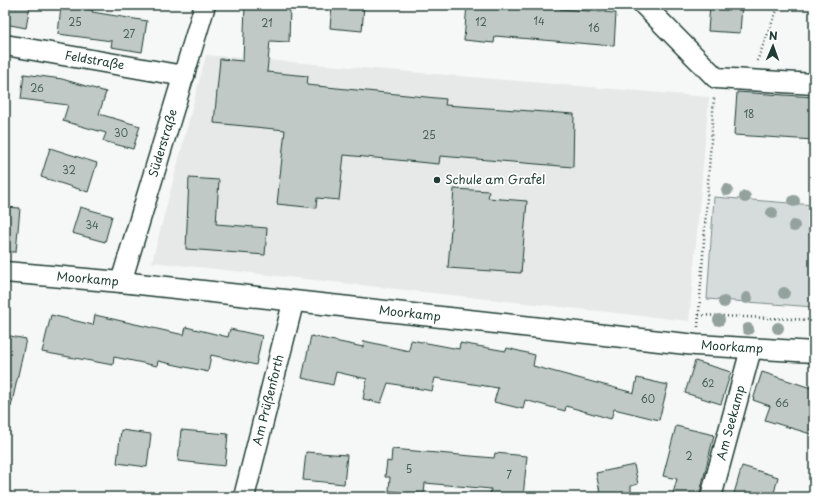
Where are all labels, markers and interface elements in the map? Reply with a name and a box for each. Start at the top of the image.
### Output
house number: 14 [533,13,545,28]
house number: 25 [68,14,82,29]
house number: 12 [475,14,487,29]
house number: 21 [261,15,273,30]
house number: 16 [588,20,600,35]
house number: 27 [123,26,136,41]
north arrow [753,26,793,66]
text: N [769,27,778,44]
street label: Feldstraße [64,46,126,74]
house number: 26 [30,80,44,95]
house number: 18 [744,106,754,121]
street label: Süderstraße [143,107,181,179]
house number: 30 [114,125,128,140]
house number: 25 [422,127,436,142]
house number: 32 [62,162,76,177]
place label: Schule am Grafel [445,170,545,188]
marker: Schule am Grafel [432,175,442,185]
house number: 34 [85,217,99,232]
street label: Moorkamp [56,266,120,290]
street label: Moorkamp [378,300,442,325]
street label: Moorkamp [700,335,764,357]
street label: Am Prüßenforth [247,352,288,447]
house number: 62 [701,375,715,390]
street label: Am Seekamp [711,383,749,462]
house number: 60 [641,391,655,406]
house number: 66 [775,395,789,410]
house number: 2 [685,448,693,463]
house number: 5 [406,461,412,476]
house number: 7 [506,467,512,482]

